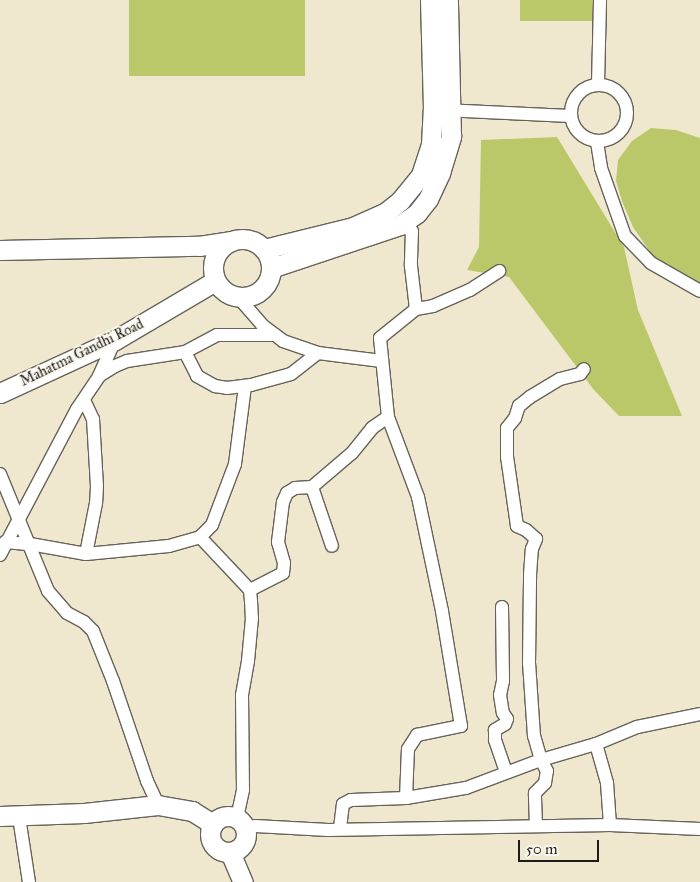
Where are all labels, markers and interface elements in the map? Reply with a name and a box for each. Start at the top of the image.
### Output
street label: Mahatma Gandhi Road [18,316,146,390]
scale bar [520,830,601,862]
text: 50 m [526,840,558,858]

